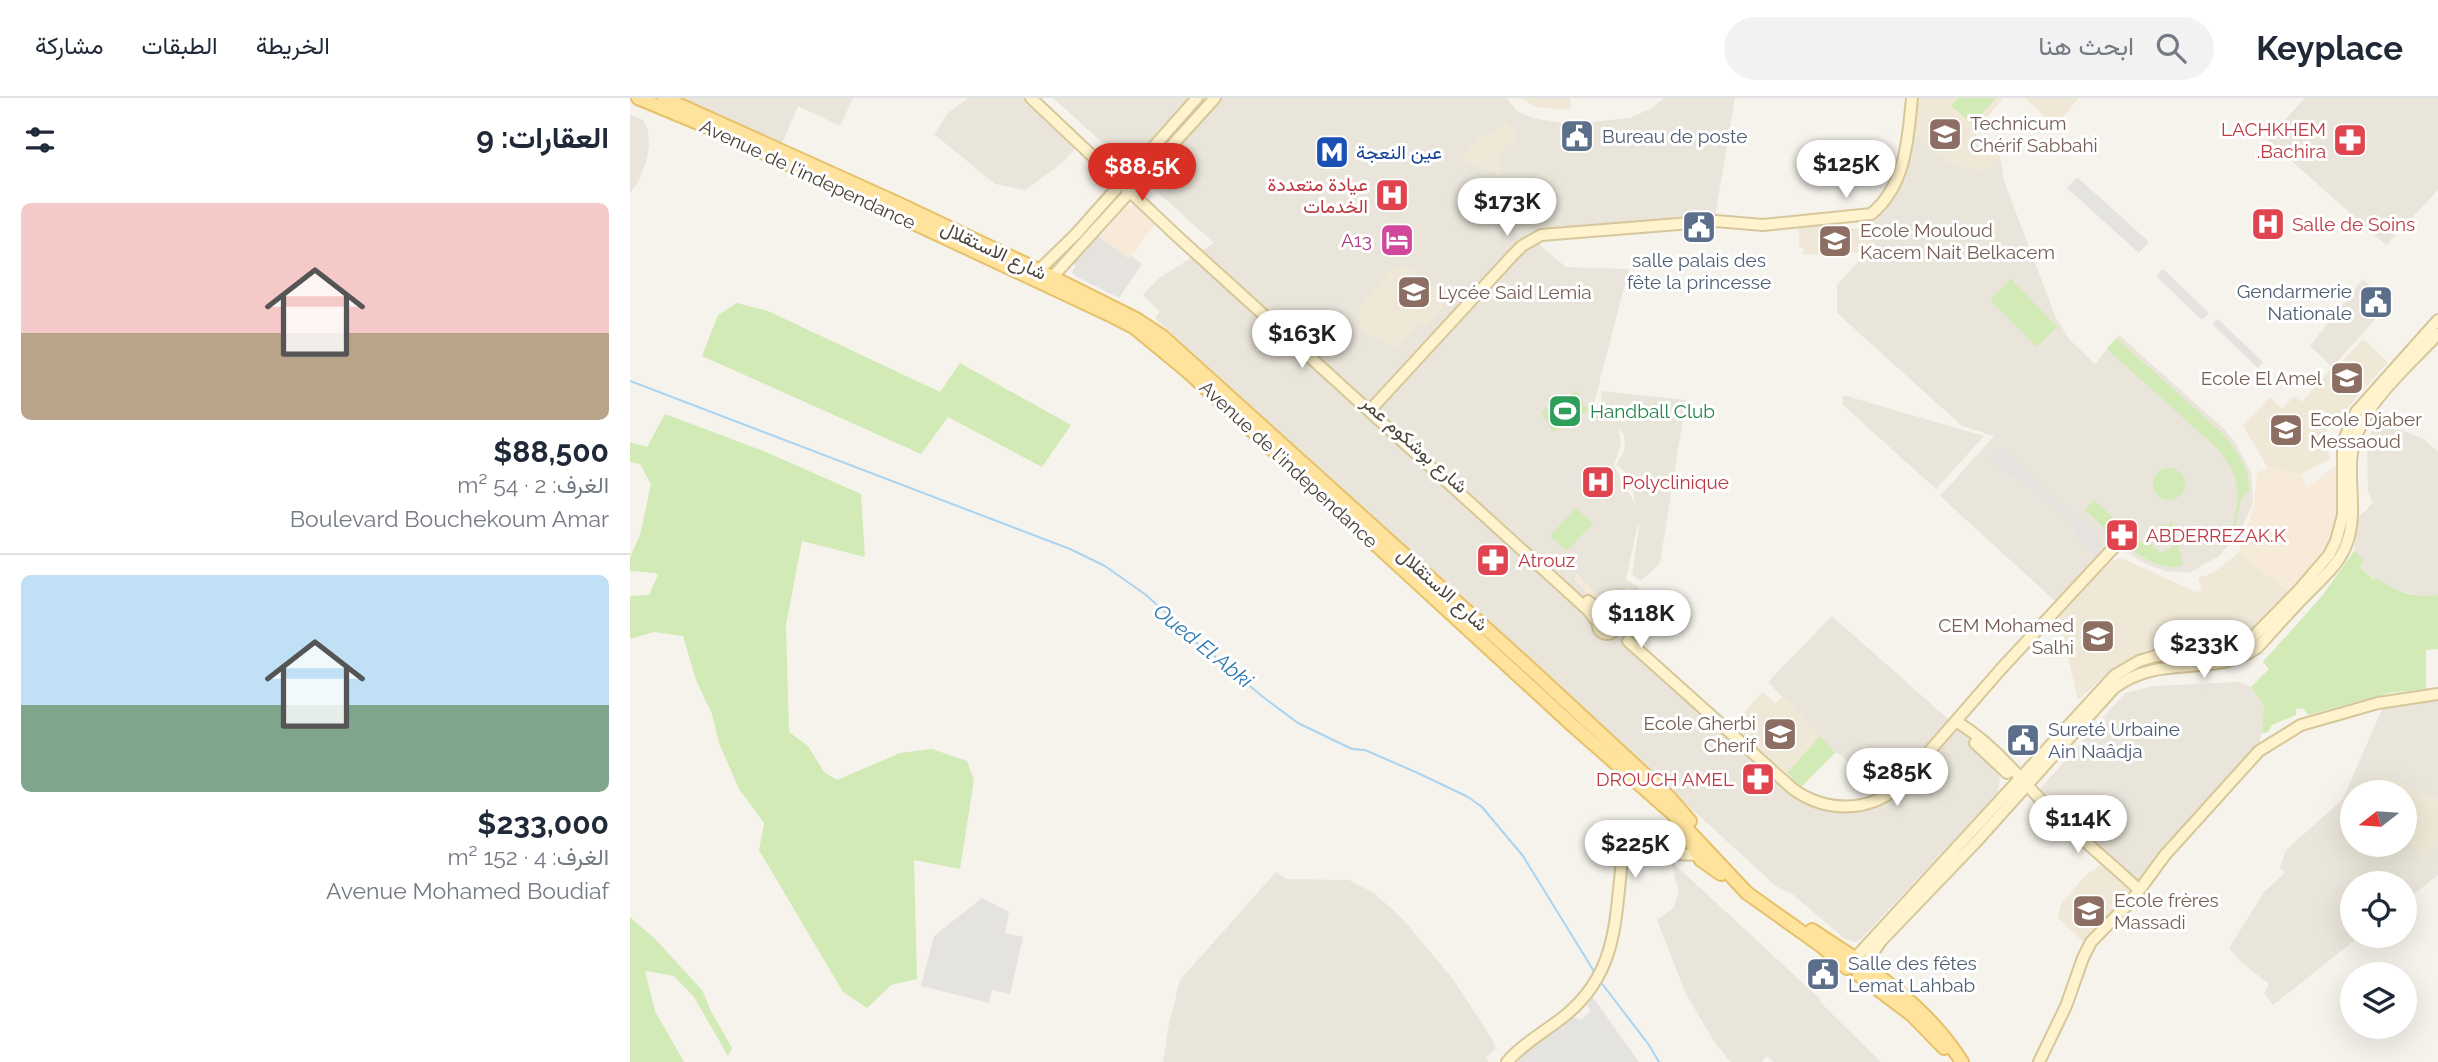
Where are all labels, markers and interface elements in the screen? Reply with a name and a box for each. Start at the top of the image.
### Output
search box [1724,17,2214,80]
icon: search [2152,29,2190,67]
text: Keyplace [2256,29,2403,68]
text: مشاركة [35,31,103,60]
text: الطبقات [141,31,218,60]
text: الخريطة [256,31,330,60]
text: ابحث هنا [2038,31,2134,61]
place label: Technicum Chérif Sabbahi [1970,112,2098,156]
street label: Avenue de l'independance [697,114,919,234]
school or university icon: Technicum Chérif Sabbahi [1926,115,1964,153]
public building icon: Bureau de poste [1558,117,1596,155]
place label: LACHKHEM .Bachira [2221,118,2326,162]
text: العقارات: 9 [476,120,609,155]
icon: filters [21,121,59,159]
pharmacy icon: LACHKHEM .Bachira [2331,121,2369,159]
place label: Bureau de poste [1602,125,1747,147]
metro station icon: عين النعجة [1313,133,1351,171]
pin: $125K [1797,140,1895,200]
place label: عين النعجة [1356,141,1442,164]
pin: $88.5K [1085,144,1199,203]
text: $125K [1812,149,1880,176]
text: $88.5K [1104,152,1180,179]
place label: عيادة متعددة الخدمات [1268,173,1368,217]
hospital icon: عيادة متعددة الخدمات [1373,176,1411,214]
pin: $173K [1458,178,1556,238]
text: $173K [1473,187,1541,214]
hospital icon: Salle de Soins [2249,205,2287,243]
public building icon: salle palais des fête la princesse [1680,208,1718,246]
place label: Salle de Soins [2292,213,2415,235]
street label: شارع الاستقلال [937,216,1050,286]
place label: Ecole Mouloud Kacem Nait Belkacem [1860,219,2055,263]
hotel icon: A13 [1378,221,1416,259]
school or university icon: Ecole Mouloud Kacem Nait Belkacem [1816,222,1854,260]
place label: A13 [1341,229,1372,251]
icon: home [252,249,378,375]
place label: salle palais des fête la princesse [1627,249,1771,293]
school or university icon: Lycée Said Lemia [1395,273,1433,311]
place label: Gendarmerie Nationale [2237,280,2352,324]
place label: Lycée Said Lemia [1438,281,1592,303]
public building icon: Gendarmerie Nationale [2357,283,2395,321]
pin: $163K [1253,310,1351,370]
text: $163K [1268,319,1336,346]
school or university icon: Ecole El Amel [2328,359,2366,397]
place label: Ecole El Amel [2201,367,2323,389]
street label: Avenue de l'independance [1195,376,1383,552]
street label: شارع بوشكوم عمر [1356,390,1472,499]
sports icon: Handball Club [1546,392,1584,430]
place label: Handball Club [1590,400,1715,422]
place label: Ecole Djaber Messaoud [2310,408,2422,452]
school or university icon: Ecole Djaber Messaoud [2267,411,2305,449]
text: $88,500 [493,434,609,469]
hospital icon: Polyclinique [1579,463,1617,501]
text: الغرف: 2 · 54 m² [457,471,609,498]
place label: Polyclinique [1622,471,1729,493]
text: Boulevard Bouchekoum Amar [290,505,609,532]
pharmacy icon: ABDERREZAK.K [2103,516,2141,554]
place label: ABDERREZAK.K [2146,524,2287,546]
pharmacy icon: Atrouz [1474,541,1512,579]
street label: شارع الاستقلال [1392,543,1493,637]
place label: Atrouz [1518,549,1575,571]
pin: $118K [1592,590,1690,650]
water label: Oued El Abki [1149,598,1258,693]
text: $118K [1608,599,1674,626]
place label: CEM Mohamed Salhi [1938,614,2074,658]
school or university icon: CEM Mohamed Salhi [2079,617,2117,655]
pin: $233K [2155,620,2253,680]
icon: home [252,621,378,747]
text: $233K [2170,629,2238,656]
place label: Ecole Gherbi Cherif [1644,712,1757,756]
school or university icon: Ecole Gherbi Cherif [1761,715,1799,753]
place label: Sureté Urbaine Ain Naâdja [2048,718,2180,762]
public building icon: Sureté Urbaine Ain Naâdja [2004,721,2042,759]
pin: $285K [1848,748,1946,808]
text: $285K [1862,757,1932,784]
pharmacy icon: DROUCH AMEL [1739,760,1777,798]
place label: DROUCH AMEL [1596,768,1734,790]
north arrow [2340,780,2417,858]
map controls [2340,780,2417,1039]
pin: $114K [2029,796,2127,855]
text: $114K [2045,804,2111,831]
text: $233,000 [477,806,609,841]
pin: $225K [1586,820,1684,880]
text: $225K [1601,829,1669,856]
text: الغرف: 4 · 152 m² [447,843,609,870]
button: locate [2340,871,2417,948]
text: Avenue Mohamed Boudiaf [326,877,609,904]
place label: Ecole frères Massadi [2114,889,2219,933]
school or university icon: Ecole frères Massadi [2070,892,2108,930]
place label: Salle des fêtes Lemat Lahbab [1848,952,1977,996]
public building icon: Salle des fêtes Lemat Lahbab [1804,955,1842,993]
button: layers [2340,962,2417,1039]

